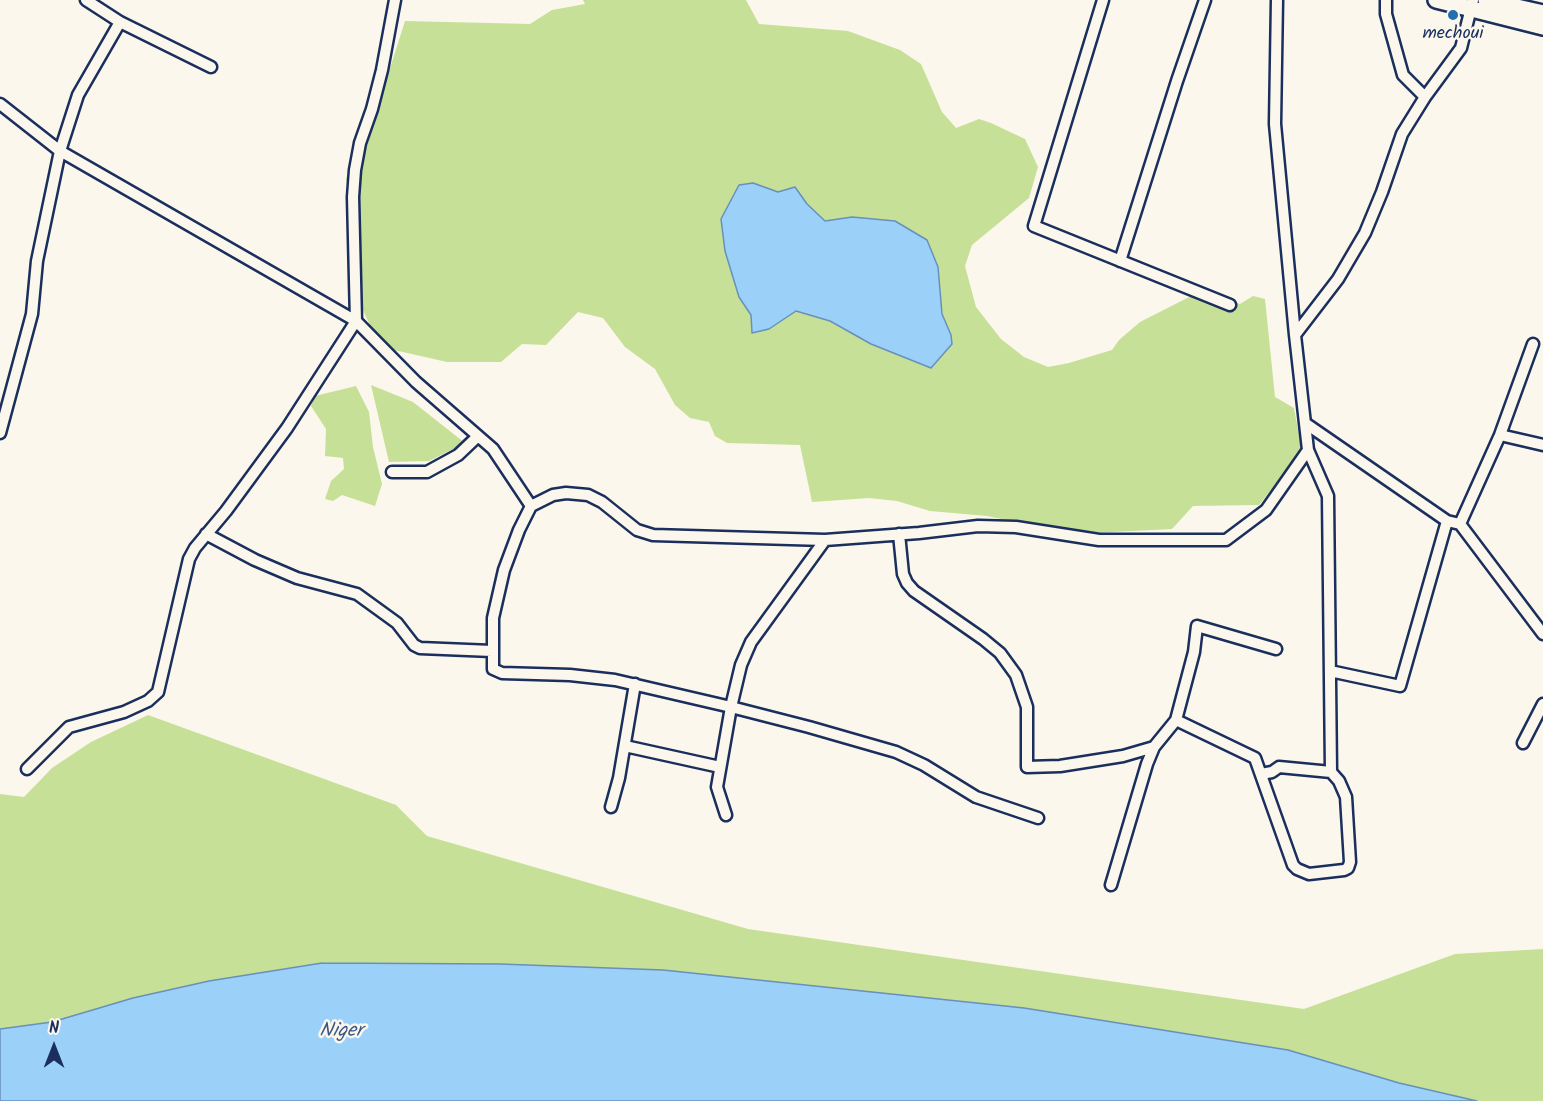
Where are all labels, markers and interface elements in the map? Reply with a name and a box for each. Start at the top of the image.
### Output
marker: mechoui [1446,8,1460,22]
place label: mechoui [1422,24,1484,46]
text: N [49,1016,59,1041]
north arrow [24,1017,84,1077]
water label: Niger [319,1021,363,1045]

